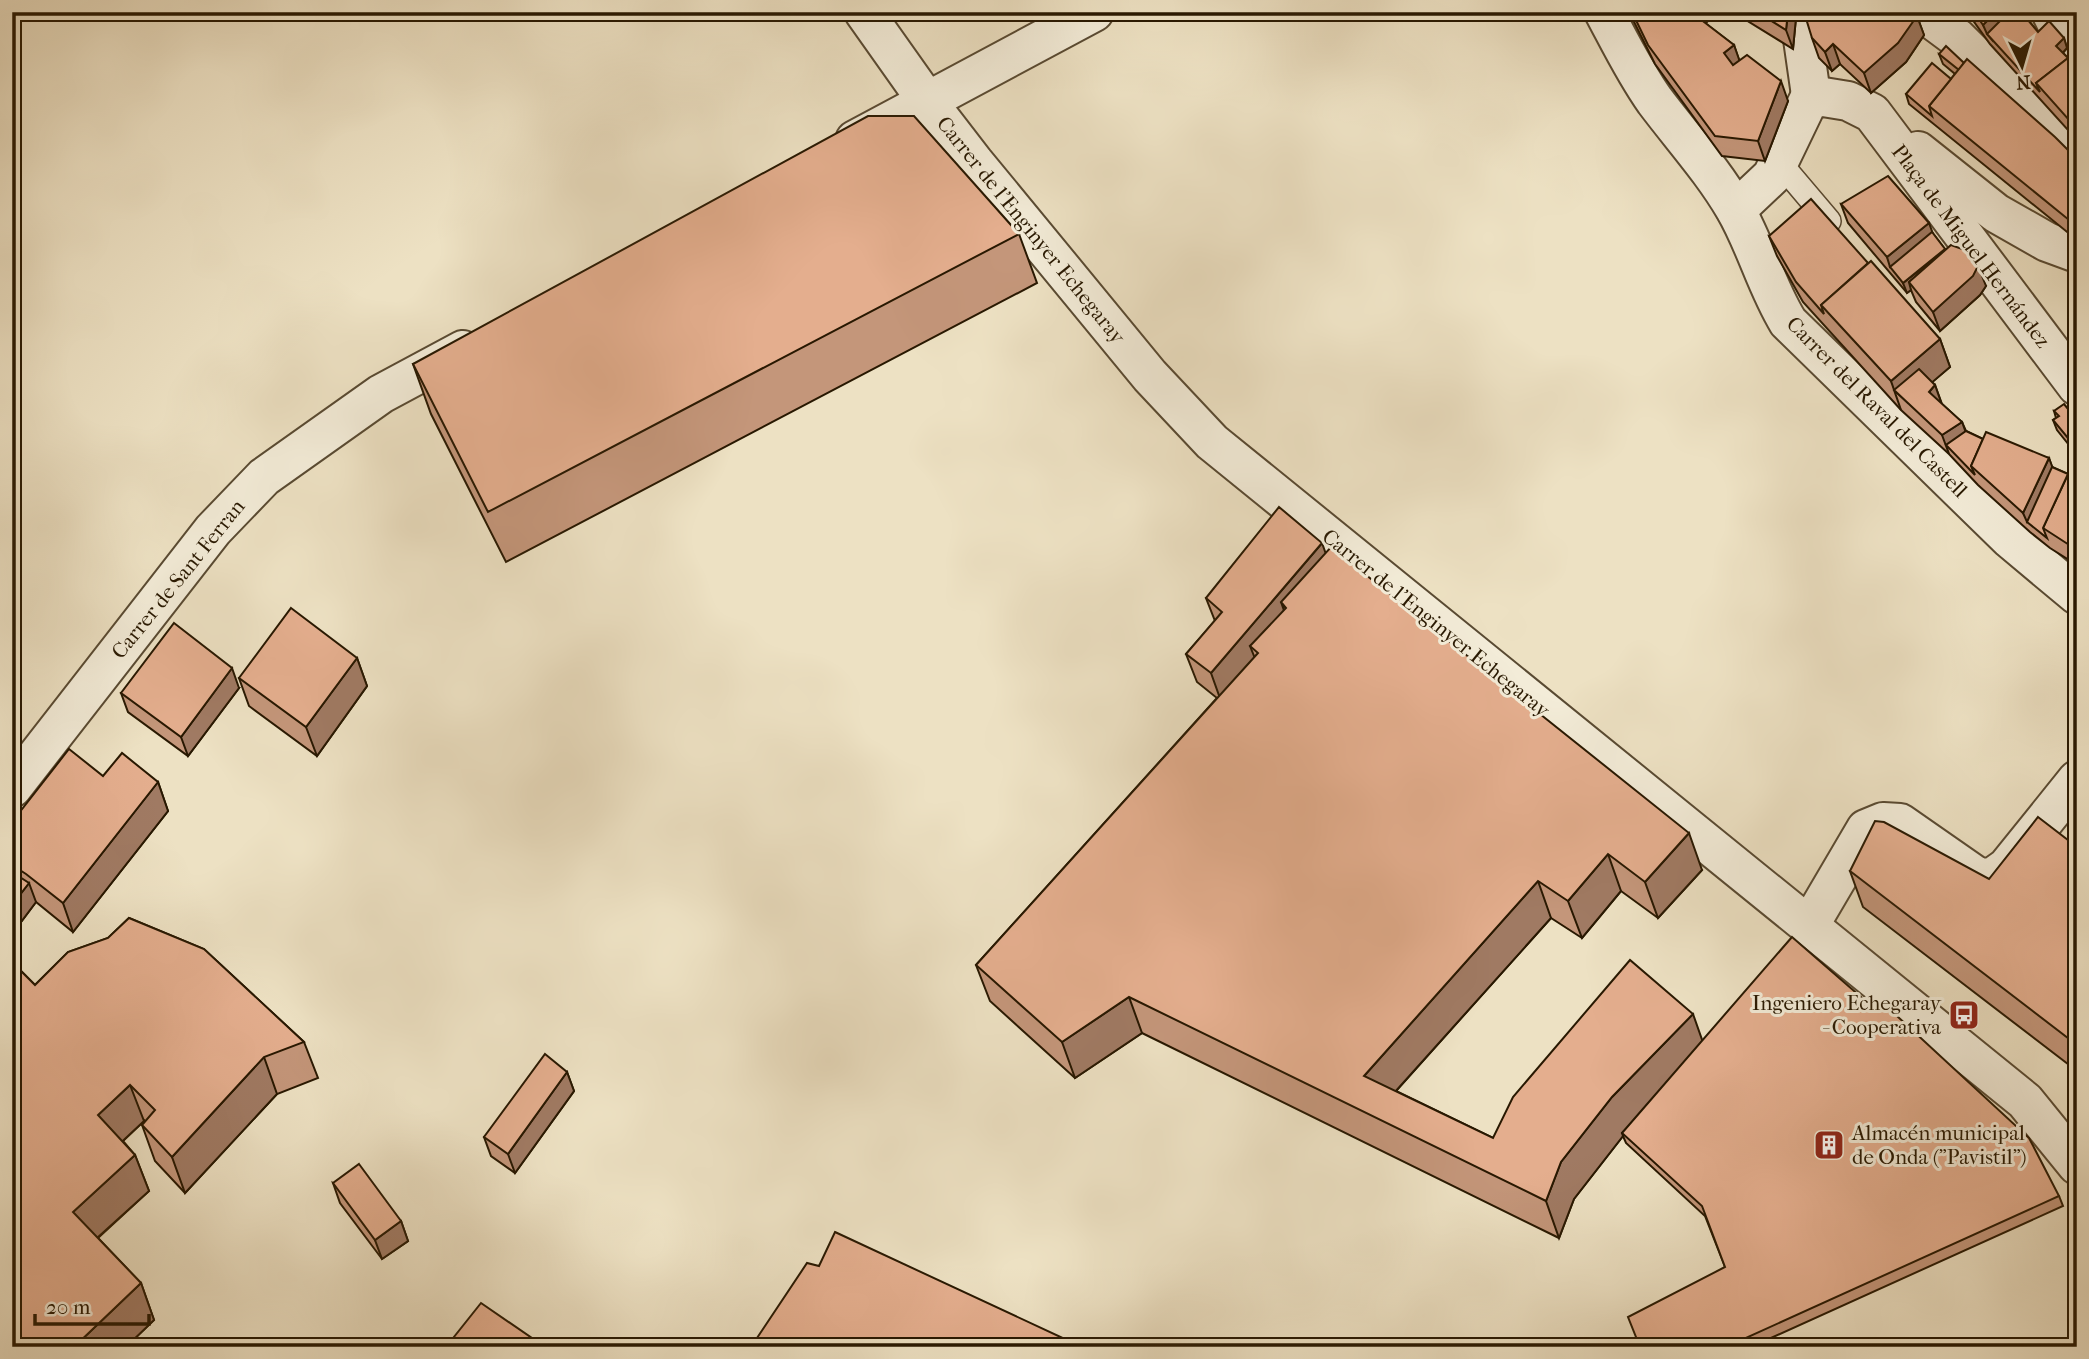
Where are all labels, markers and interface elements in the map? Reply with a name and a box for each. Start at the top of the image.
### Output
north arrow [1988,32,2058,102]
text: N [2015,70,2032,94]
street label: Carrer de l'Enginyer Echegaray [932,112,1131,349]
street label: Plaça de Miguel Hernández [1887,140,2055,352]
street label: Carrer del Raval del Castell [1782,312,1973,503]
street label: Carrer de Sant Ferran [106,495,250,663]
street label: Carrer de l'Enginyer Echegaray [1318,524,1555,723]
place label: Ingeniero Echegaray - Cooperativa [1752,991,1942,1039]
bus stop icon: Ingeniero Echegaray - Cooperativa [1947,998,1981,1032]
place label: Almacén municipal de Onda ("Pavistil") [1851,1121,2027,1169]
building icon: Almacén municipal de Onda ("Pavistil") [1812,1128,1846,1162]
scale bar [35,1282,149,1326]
text: 20 m [46,1295,91,1319]

